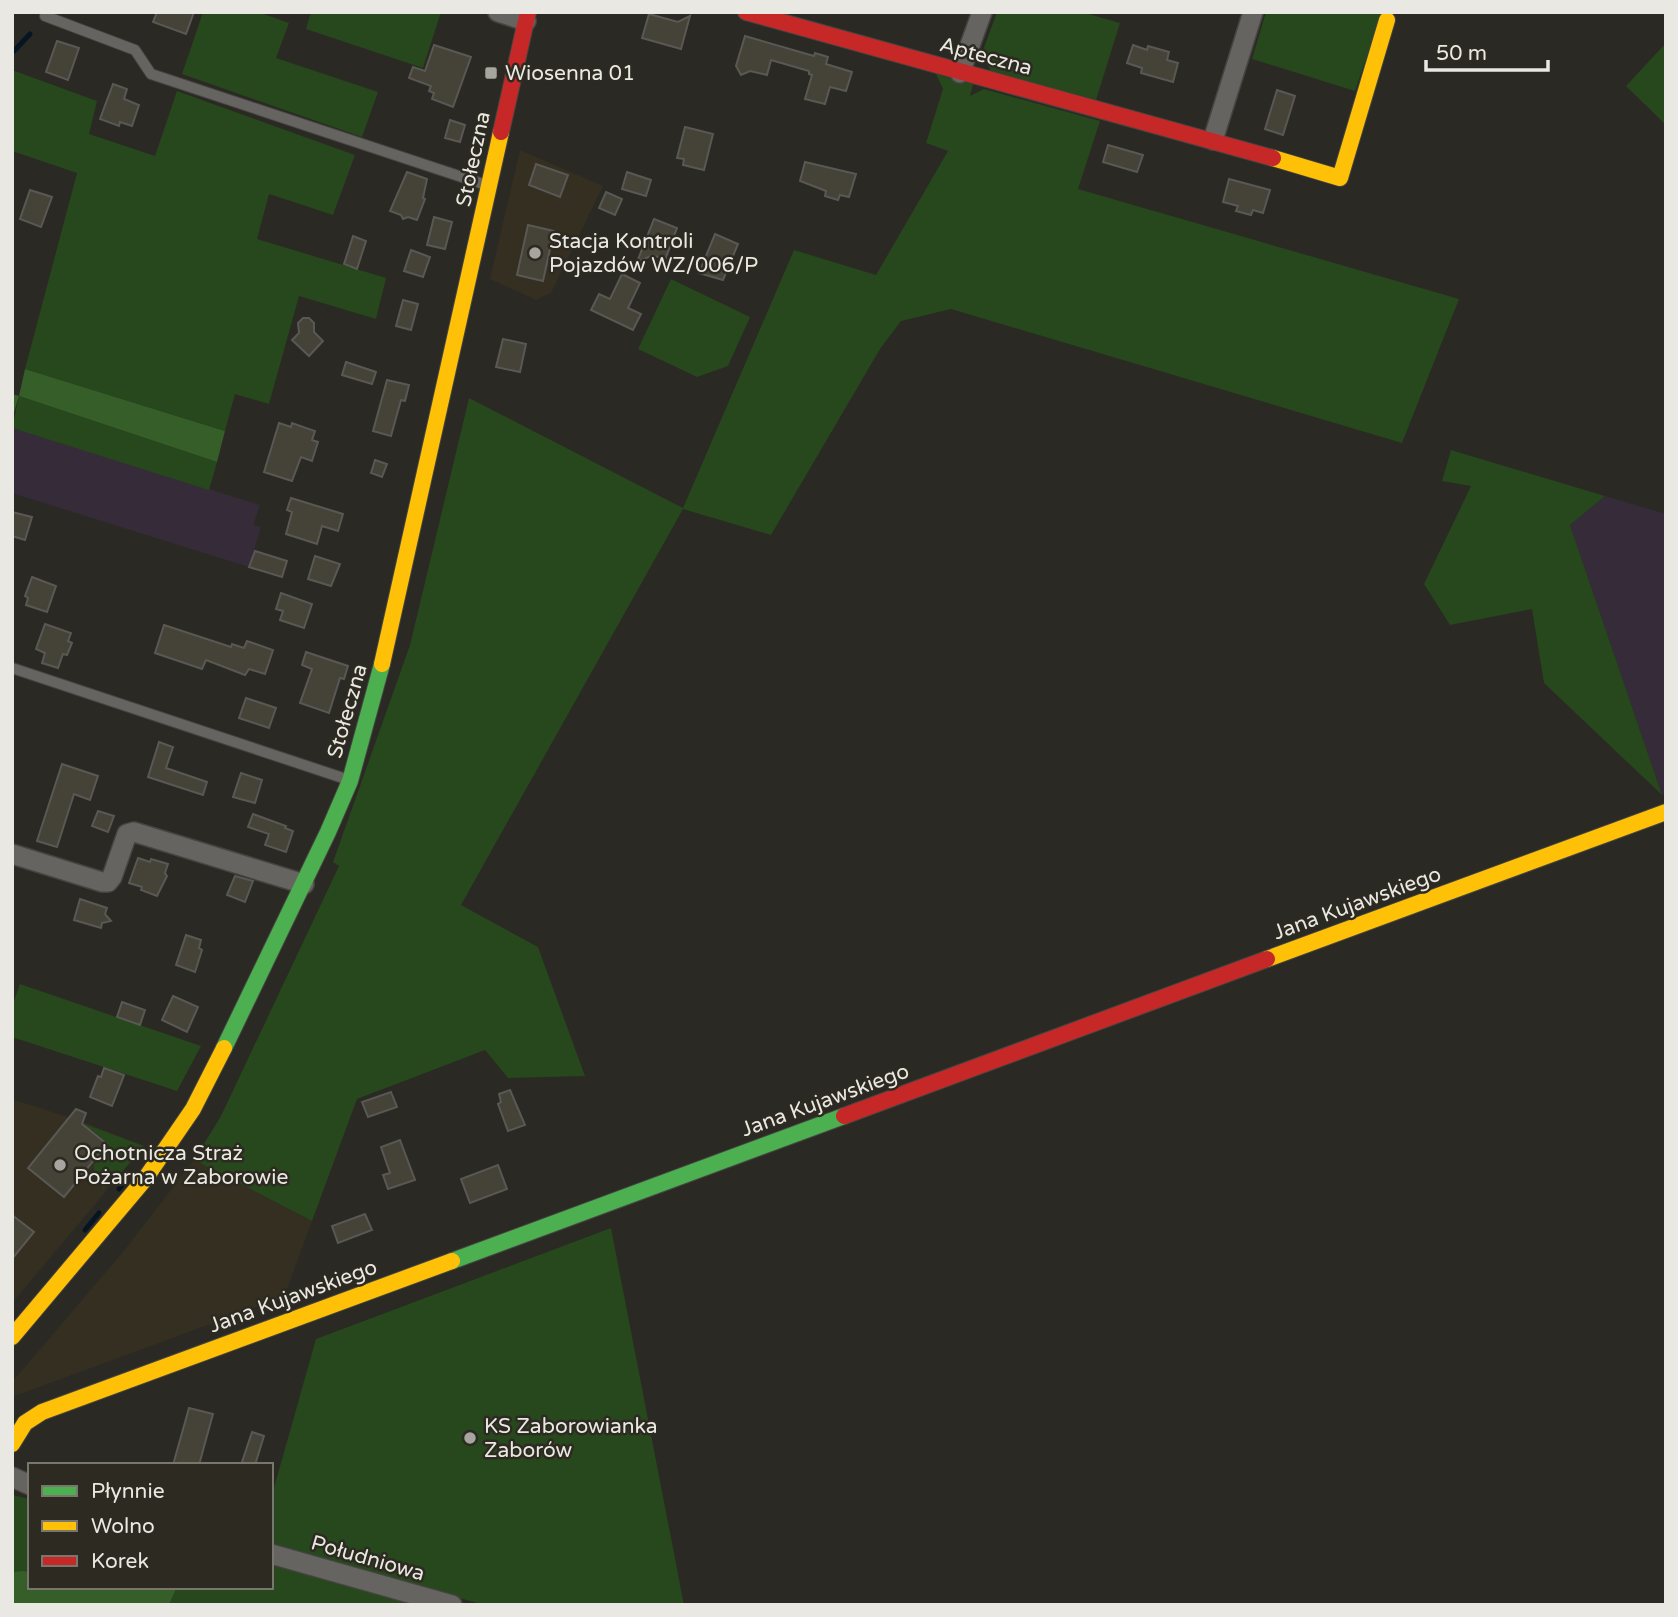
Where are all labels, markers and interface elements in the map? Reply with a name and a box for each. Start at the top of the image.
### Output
scale bar [1426,28,1548,72]
street label: Apteczna [937,32,1035,81]
text: 50 m [1436,41,1487,66]
place label: Wiosenna 01 [505,61,635,86]
marker: Wiosenna 01 [483,65,499,81]
street label: Stołeczna [451,109,496,209]
place label: Stacja Kontroli Pojazdów WZ/006/P [549,229,758,278]
marker: Stacja Kontroli Pojazdów WZ/006/P [527,245,543,261]
street label: Stołeczna [322,661,373,761]
street label: Jana Kujawskiego [1270,861,1444,945]
street label: Jana Kujawskiego [738,1058,912,1142]
place label: Ochotnicza Straż Pożarna w Zaborowie [74,1141,288,1190]
marker: Ochotnicza Straż Pożarna w Zaborowie [52,1157,68,1173]
street label: Jana Kujawskiego [206,1254,380,1338]
place label: KS Zaborowianka Zaborów [484,1414,658,1463]
marker: KS Zaborowianka Zaborów [462,1430,478,1446]
legend [28,1463,273,1589]
text: Płynnie [91,1479,165,1504]
text: Wolno [91,1514,155,1539]
street label: Południowa [308,1530,428,1587]
text: Korek [91,1549,149,1574]

